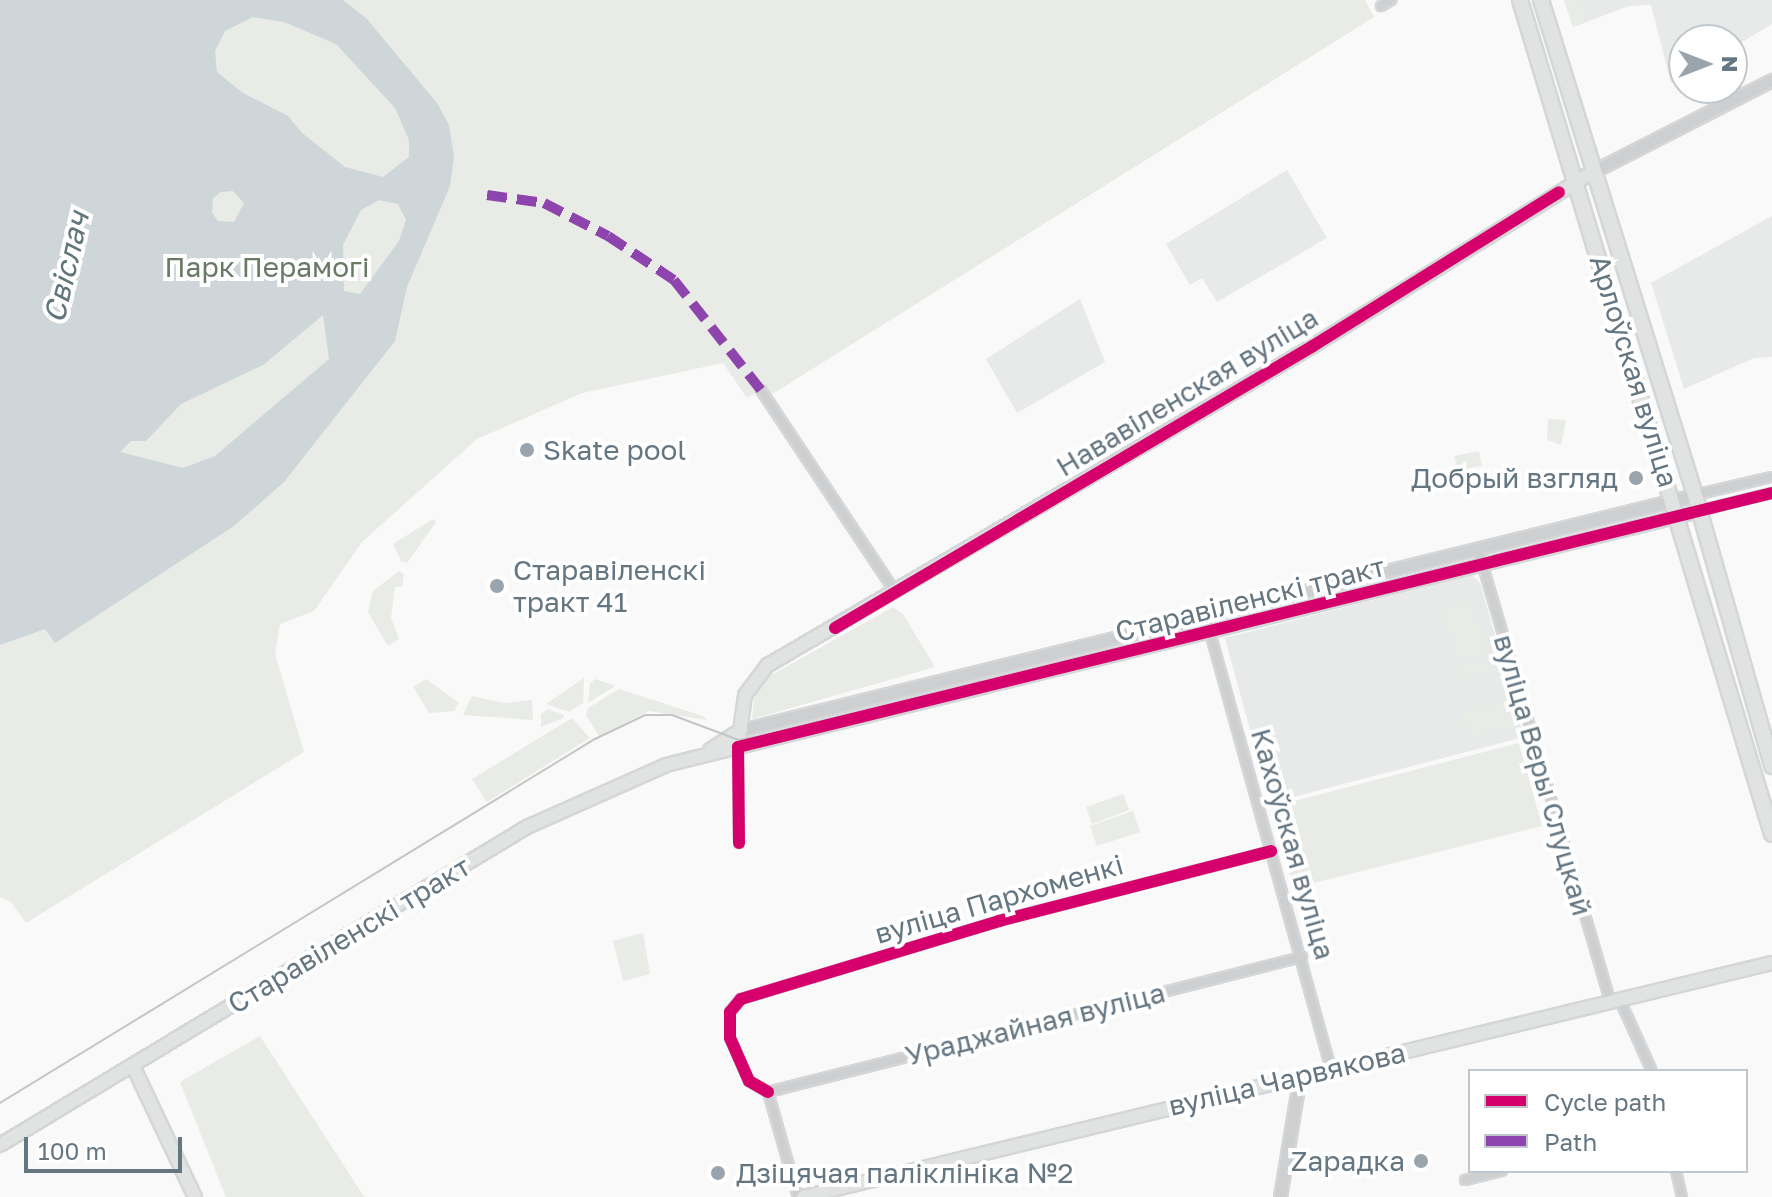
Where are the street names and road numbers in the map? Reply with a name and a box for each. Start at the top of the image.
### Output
street label: Арлоўская вуліца [1583,251,1685,491]
street label: Нававіленская вуліца [1050,301,1324,483]
street label: Старавіленскі тракт [1112,549,1388,649]
street label: вуліца Веры Слуцкай [1487,631,1599,919]
street label: Кахоўская вуліца [1244,725,1342,963]
street label: вуліца Пархоменкі [871,847,1127,951]
street label: Старавіленскі тракт [222,849,476,1021]
street label: Ураджайная вуліца [902,975,1168,1073]
street label: вуліца Чарвякова [1165,1035,1409,1123]

